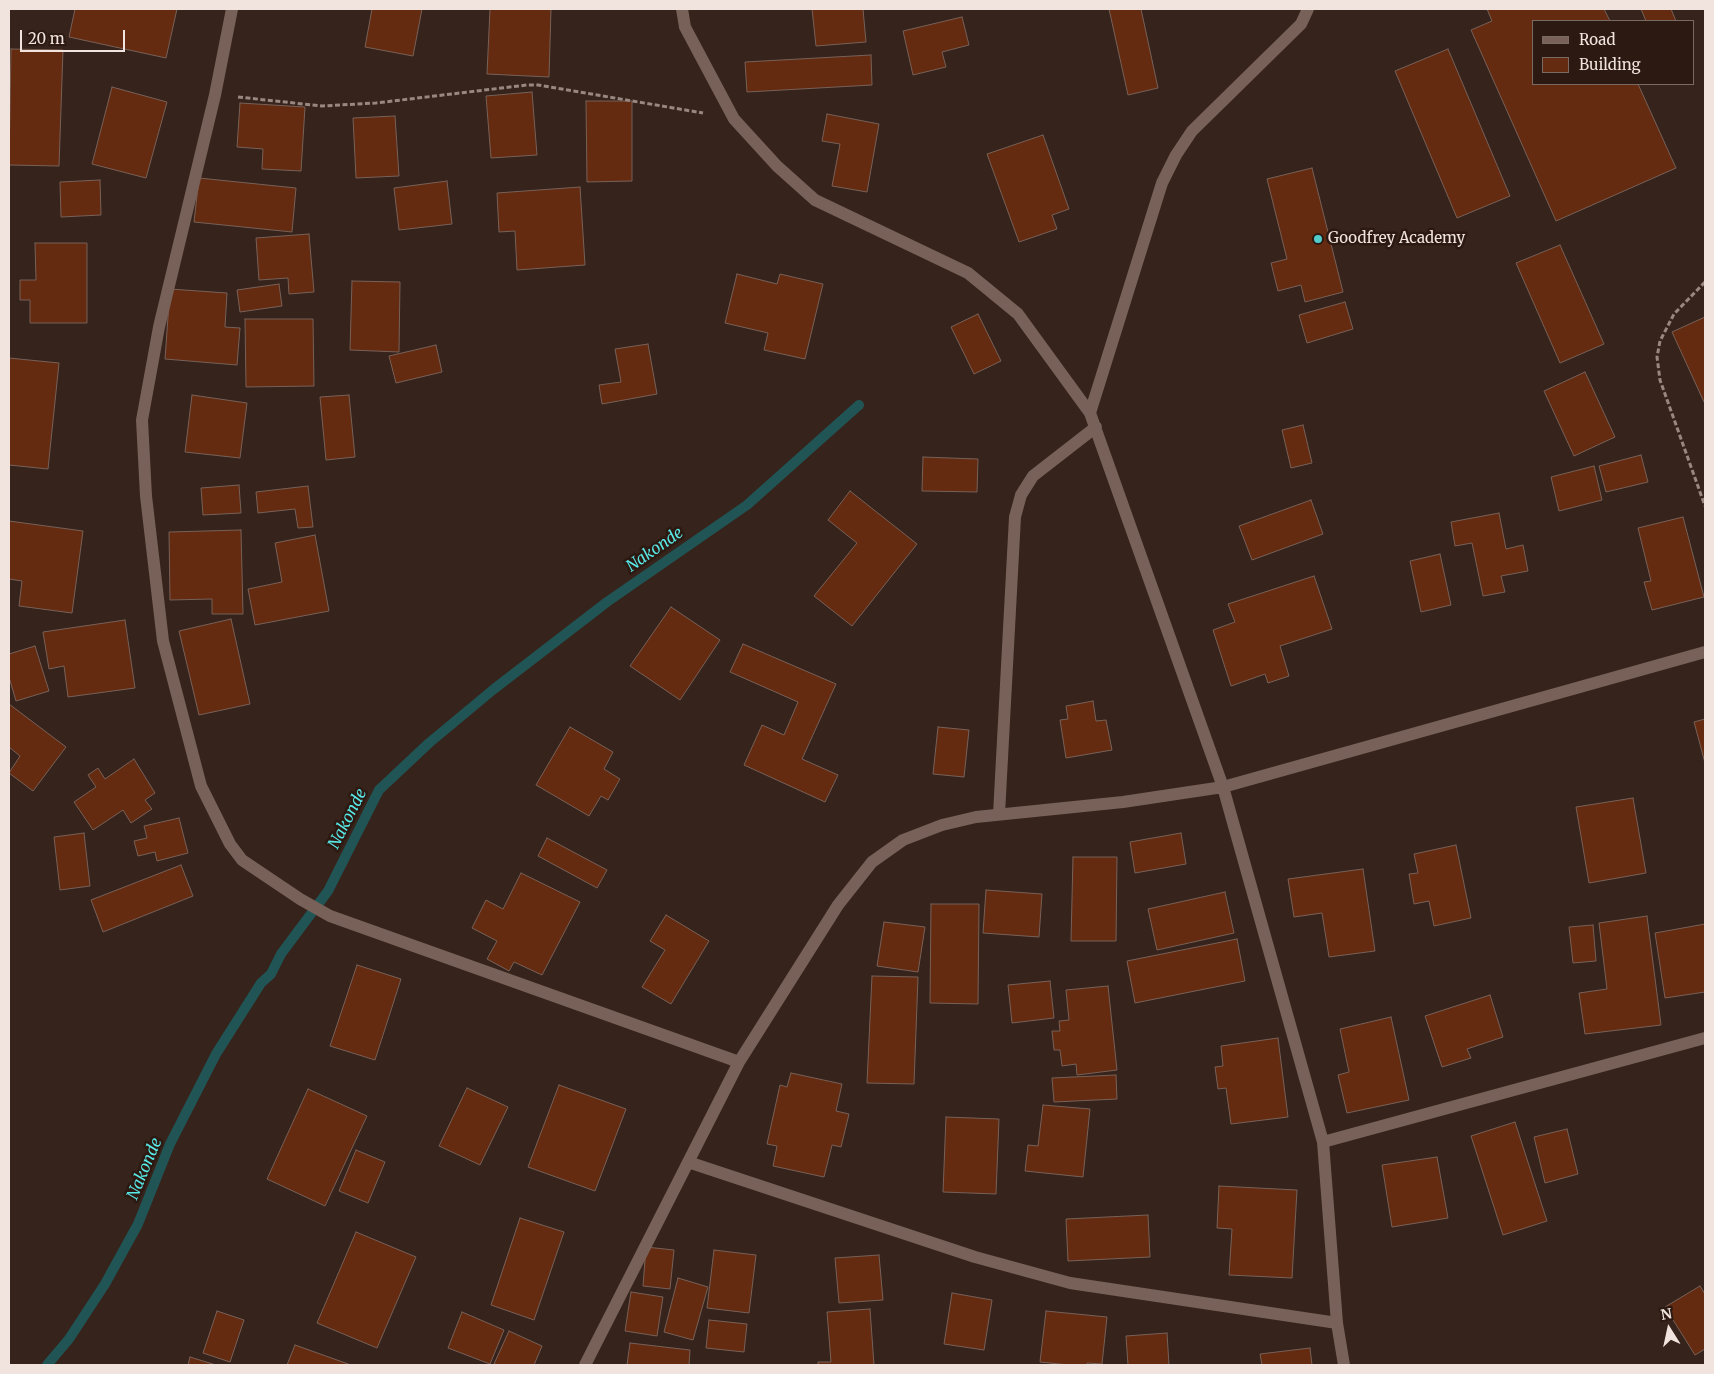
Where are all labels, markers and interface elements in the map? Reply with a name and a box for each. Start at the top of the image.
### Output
scale bar [22,20,128,52]
legend [1532,20,1694,85]
text: 20 m [28,29,65,48]
text: Road [1579,30,1615,49]
text: Building [1579,55,1641,74]
place label: Goodfrey Academy [1328,230,1465,248]
marker: Goodfrey Academy [1312,233,1324,245]
water label: Nakonde [623,523,687,577]
water label: Nakonde [325,786,371,852]
water label: Nakonde [123,1135,167,1203]
north arrow [1644,1304,1694,1354]
text: N [1659,1304,1673,1324]

